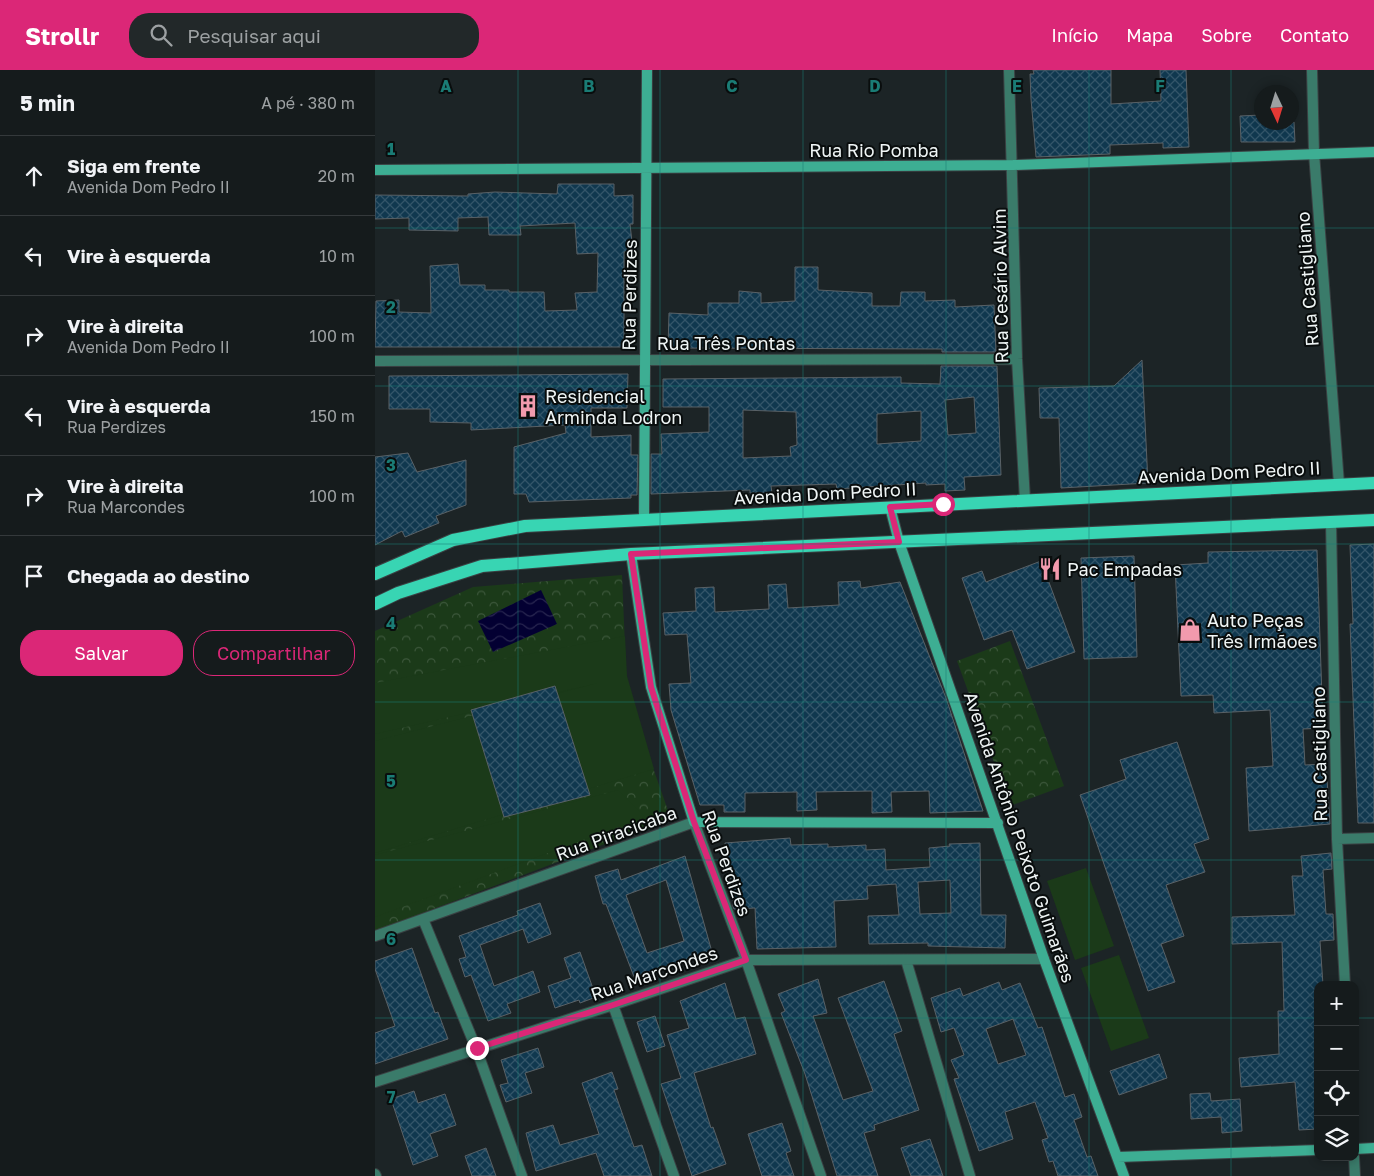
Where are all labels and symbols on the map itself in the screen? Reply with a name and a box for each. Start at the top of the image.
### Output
text: A [440,76,452,96]
text: B [583,76,595,96]
text: C [726,76,738,96]
text: D [869,76,881,96]
text: E [1012,76,1022,96]
text: F [1155,76,1165,96]
north arrow [1254,85,1299,130]
text: 1 [387,139,395,159]
street label: Rua Rio Pomba [809,139,939,161]
street label: Rua Cesário Alvim [988,208,1012,364]
street label: Rua Castigliano [1291,211,1323,347]
street label: Rua Perdizes [617,239,641,351]
text: 2 [386,297,396,317]
street label: Rua Três Pontas [657,332,795,354]
place label: Residencial Arminda Lodron [545,385,682,428]
building icon: Residencial Arminda Lodron [515,393,541,419]
text: 3 [386,455,396,475]
street label: Avenida Dom Pedro II [1137,456,1321,488]
street label: Avenida Dom Pedro II [733,477,917,509]
route start [932,493,955,516]
restaurant icon: Pac Empadas [1037,556,1063,582]
place label: Pac Empadas [1067,558,1182,580]
place label: Auto Peças Três Irmãoes [1207,609,1317,652]
text: 4 [386,613,396,633]
shop icon: Auto Peças Três Irmãoes [1177,617,1203,643]
street label: Rua Castigliano [1307,686,1331,822]
street label: Avenida Antônio Peixoto Guimarães [960,689,1080,985]
text: 5 [386,771,396,791]
street label: Rua Piracicaba [553,801,679,865]
street label: Rua Perdizes [698,807,756,919]
text: 6 [386,929,396,949]
street label: Rua Marcondes [588,941,720,1005]
route end [466,1037,489,1060]
text: 7 [387,1087,396,1107]

